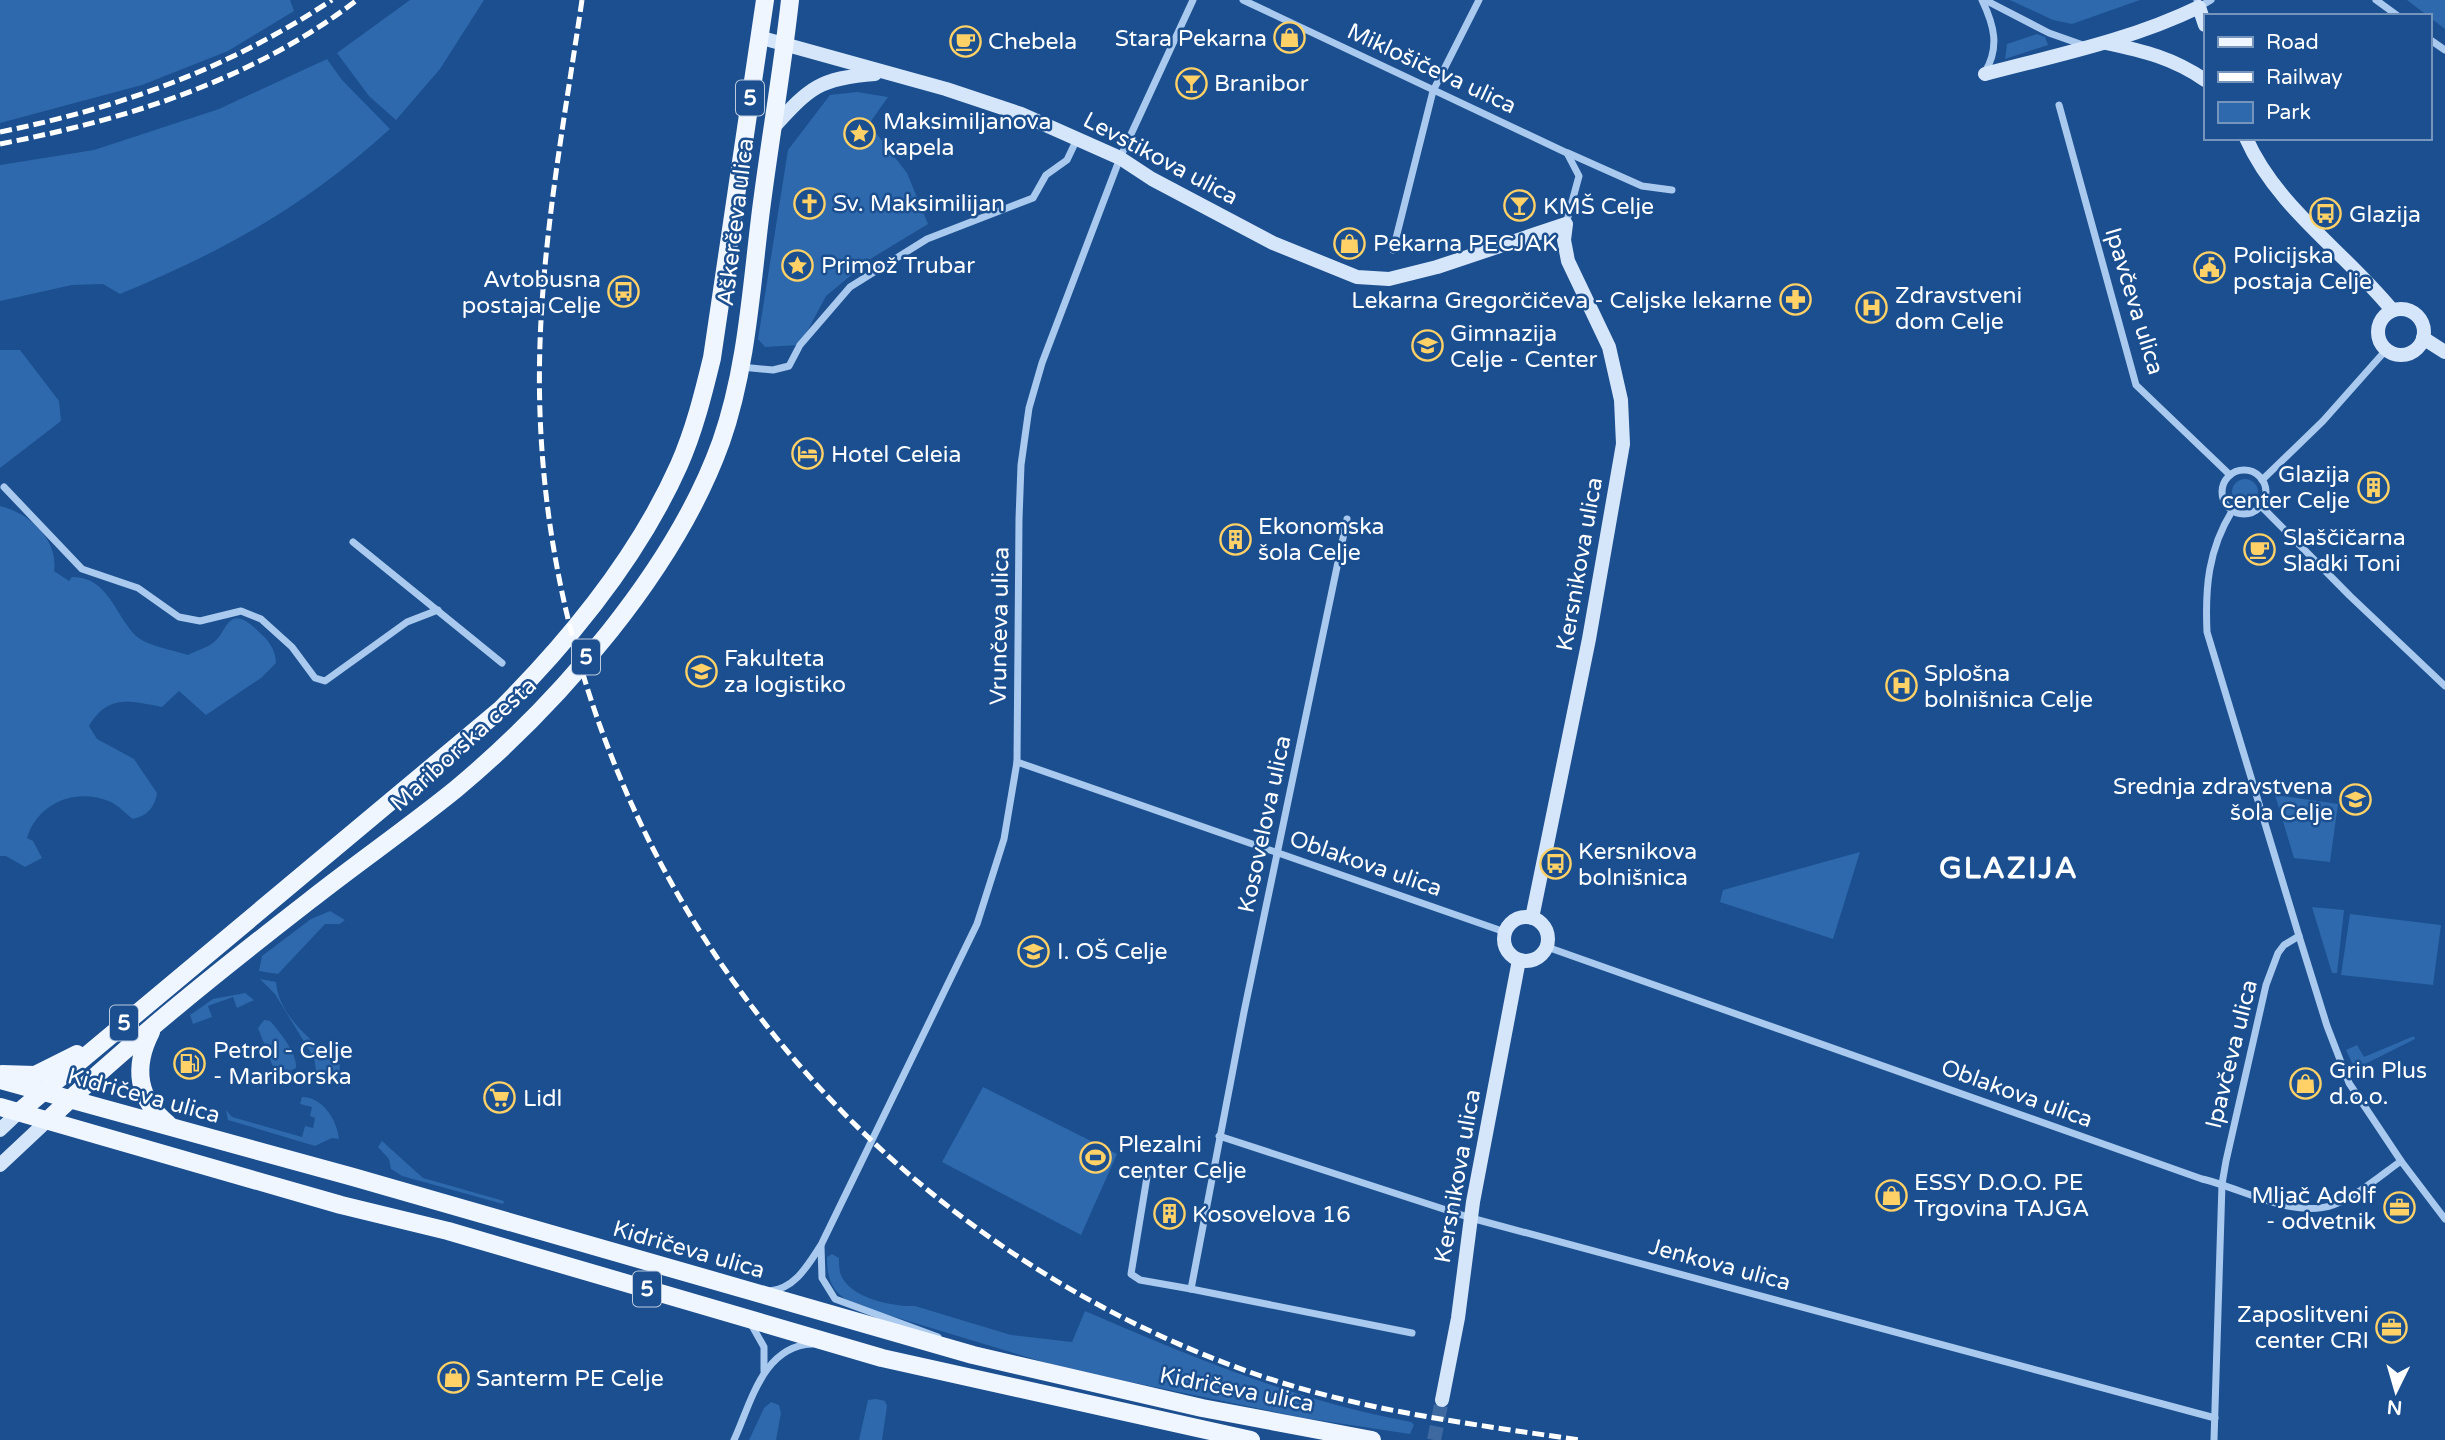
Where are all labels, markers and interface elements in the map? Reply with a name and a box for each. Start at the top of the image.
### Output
legend [2204,14,2431,140]
street label: Miklošičeva ulica [1343,17,1521,120]
shop icon: Stara Pekarna [1273,21,1307,55]
cafe icon: Chebela [948,24,982,58]
place label: Stara Pekarna [1115,25,1267,53]
place label: Chebela [988,28,1077,56]
text: Road [2266,30,2319,55]
text: Railway [2266,65,2343,90]
bar icon: Branibor [1174,66,1208,100]
place label: Branibor [1214,70,1309,98]
road number: 5 [736,80,764,116]
text: Park [2266,100,2311,125]
street label: Levstikova ulica [1078,106,1243,212]
place label: Maksimiljanova kapela [883,108,1051,162]
place icon: Maksimiljanova kapela [843,117,877,151]
street label: Aškerčeva ulica [712,137,760,308]
church icon: Sv. Maksimilijan [793,186,827,220]
bar icon: KMŠ Celje [1503,189,1537,223]
place label: Sv. Maksimilijan [833,190,1005,218]
place label: KMŠ Celje [1543,193,1654,221]
bus stop icon: Glazija [2309,197,2343,231]
place label: Glazija [2349,201,2421,229]
street label: Ipavčeva ulica [2098,224,2170,378]
shop icon: Pekarna PECJAK [1333,226,1367,260]
place label: Pekarna PECJAK [1373,230,1557,258]
place label: Policijska postaja Celje [2233,242,2372,296]
place icon: Primož Trubar [781,248,815,282]
public building icon: Policijska postaja Celje [2193,251,2227,285]
place label: Primož Trubar [821,252,975,280]
place label: Avtobusna postaja Celje [462,266,601,320]
bus stop icon: Avtobusna postaja Celje [607,275,641,309]
place label: Zdravstveni dom Celje [1895,282,2022,336]
pharmacy icon: Lekarna Gregorčičeva - Celjske lekarne [1778,283,1812,317]
place label: Lekarna Gregorčičeva - Celjske lekarne [1351,287,1772,315]
hospital icon: Zdravstveni dom Celje [1855,291,1889,325]
place label: Gimnazija Celje - Center [1450,320,1598,374]
school or university icon: Gimnazija Celje - Center [1410,329,1444,363]
hotel icon: Hotel Celeia [791,437,825,471]
place label: Hotel Celeia [831,441,961,469]
place label: Glazija center Celje [2221,461,2350,515]
building icon: Glazija center Celje [2356,470,2390,504]
street label: Kersnikova ulica [1551,475,1609,653]
place label: Ekonomska šola Celje [1258,513,1384,567]
building icon: Ekonomska šola Celje [1218,522,1252,556]
place label: Slaščičarna Sladki Toni [2283,524,2406,578]
cafe icon: Slaščičarna Sladki Toni [2243,533,2277,567]
street label: Vrunčeva ulica [985,547,1015,705]
road number: 5 [572,640,600,674]
place label: Fakulteta za logistiko [724,645,846,699]
school or university icon: Fakulteta za logistiko [684,654,718,688]
place label: Splošna bolnišnica Celje [1924,660,2093,714]
hospital icon: Splošna bolnišnica Celje [1884,669,1918,703]
street label: Mariborska cesta [385,672,543,818]
street label: Kosovelova ulica [1233,733,1297,915]
place label: Srednja zdravstvena šola Celje [2113,773,2333,827]
school or university icon: Srednja zdravstvena šola Celje [2339,782,2373,816]
street label: Oblakova ulica [1286,825,1446,903]
place label: Kersnikova bolnišnica [1578,838,1697,892]
bus stop icon: Kersnikova bolnišnica [1538,847,1572,881]
district label: GLAZIJA [1939,850,2079,887]
school or university icon: I. OŠ Celje [1017,934,1051,968]
place label: I. OŠ Celje [1057,938,1168,966]
street label: Ipavčeva ulica [2200,977,2264,1132]
road number: 5 [110,1006,138,1040]
place label: Petrol - Celje - Mariborska [213,1037,353,1091]
fuel station icon: Petrol - Celje - Mariborska [173,1046,207,1080]
street label: Oblakova ulica [1937,1054,2096,1134]
place label: Grin Plus d.o.o. [2329,1057,2427,1111]
street label: Kidričeva ulica [64,1062,223,1130]
shop icon: Grin Plus d.o.o. [2289,1066,2323,1100]
supermarket icon: Lidl [483,1081,517,1115]
place label: Lidl [523,1085,562,1113]
street label: Kersnikova ulica [1429,1087,1487,1265]
place label: Plezalni center Celje [1118,1131,1247,1185]
sports icon: Plezalni center Celje [1078,1140,1112,1174]
place label: ESSY D.O.O. PE Trgovina TAJGA [1914,1169,2089,1223]
shop icon: ESSY D.O.O. PE Trgovina TAJGA [1874,1178,1908,1212]
place label: Mljač Adolf - odvetnik [2251,1182,2376,1236]
office icon: Mljač Adolf - odvetnik [2382,1191,2416,1225]
building icon: Kosovelova 16 [1152,1197,1186,1231]
place label: Kosovelova 16 [1192,1201,1351,1229]
street label: Kidričeva ulica [609,1215,768,1285]
street label: Jenkova ulica [1646,1233,1794,1297]
road number: 5 [633,1272,661,1306]
place label: Zaposlitveni center CRI [2237,1301,2369,1355]
office icon: Zaposlitveni center CRI [2375,1310,2409,1344]
north arrow [2361,1356,2431,1426]
shop icon: Santerm PE Celje [436,1361,470,1395]
street label: Kidričeva ulica [1157,1361,1316,1419]
place label: Santerm PE Celje [476,1365,664,1393]
text: N [2386,1395,2403,1419]

